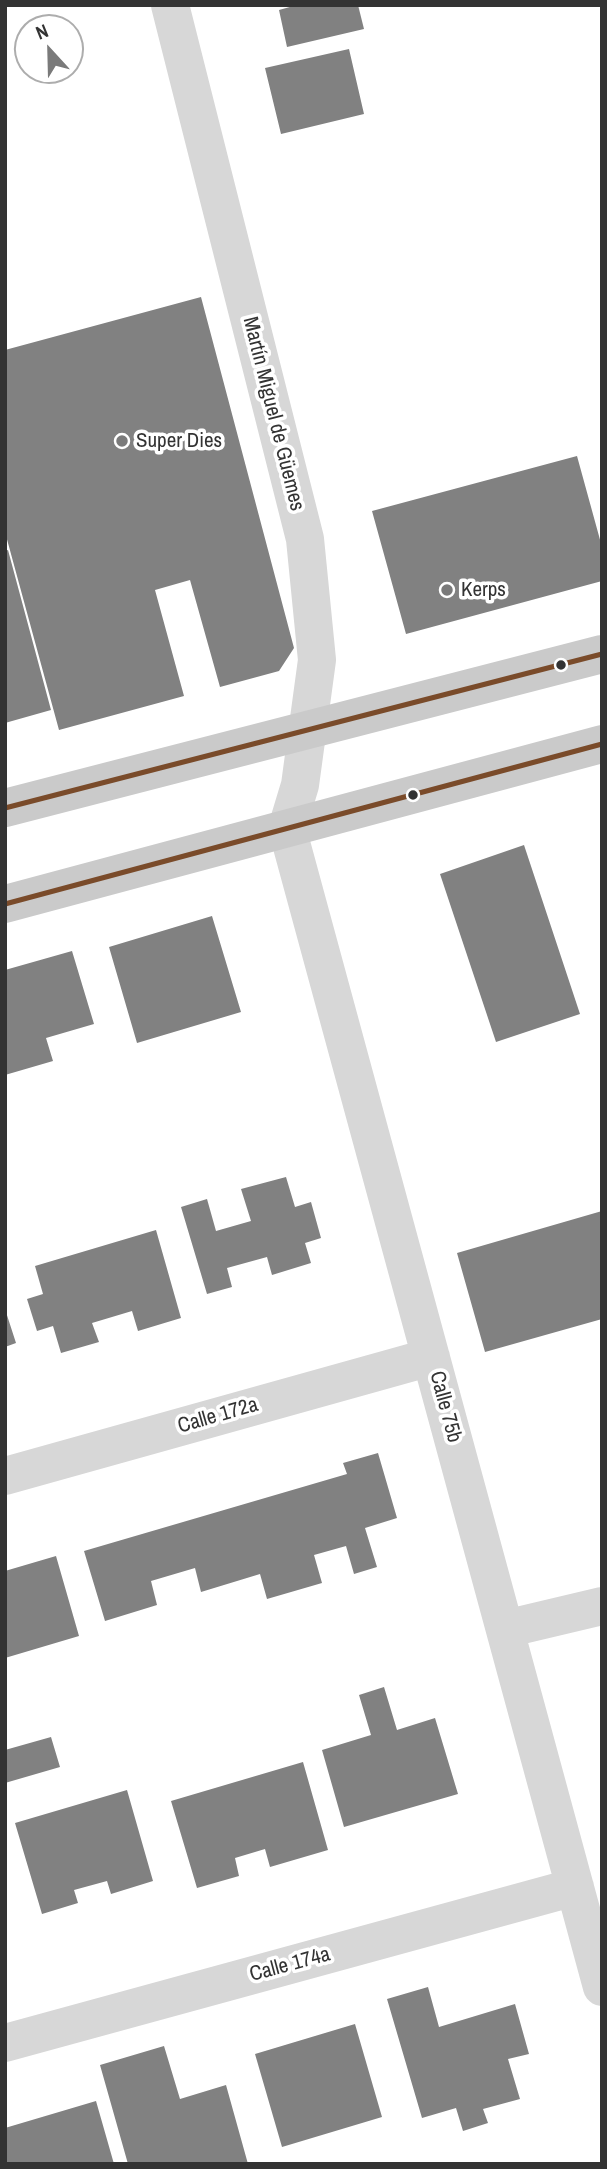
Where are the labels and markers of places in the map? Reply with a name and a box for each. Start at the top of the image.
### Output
place label: Super Dies [136,428,222,454]
marker: Super Dies [114,433,130,449]
place label: Kerps [461,577,506,603]
marker: Kerps [439,582,455,598]
unlabelled marker [554,658,568,672]
unlabelled marker [406,788,420,802]

